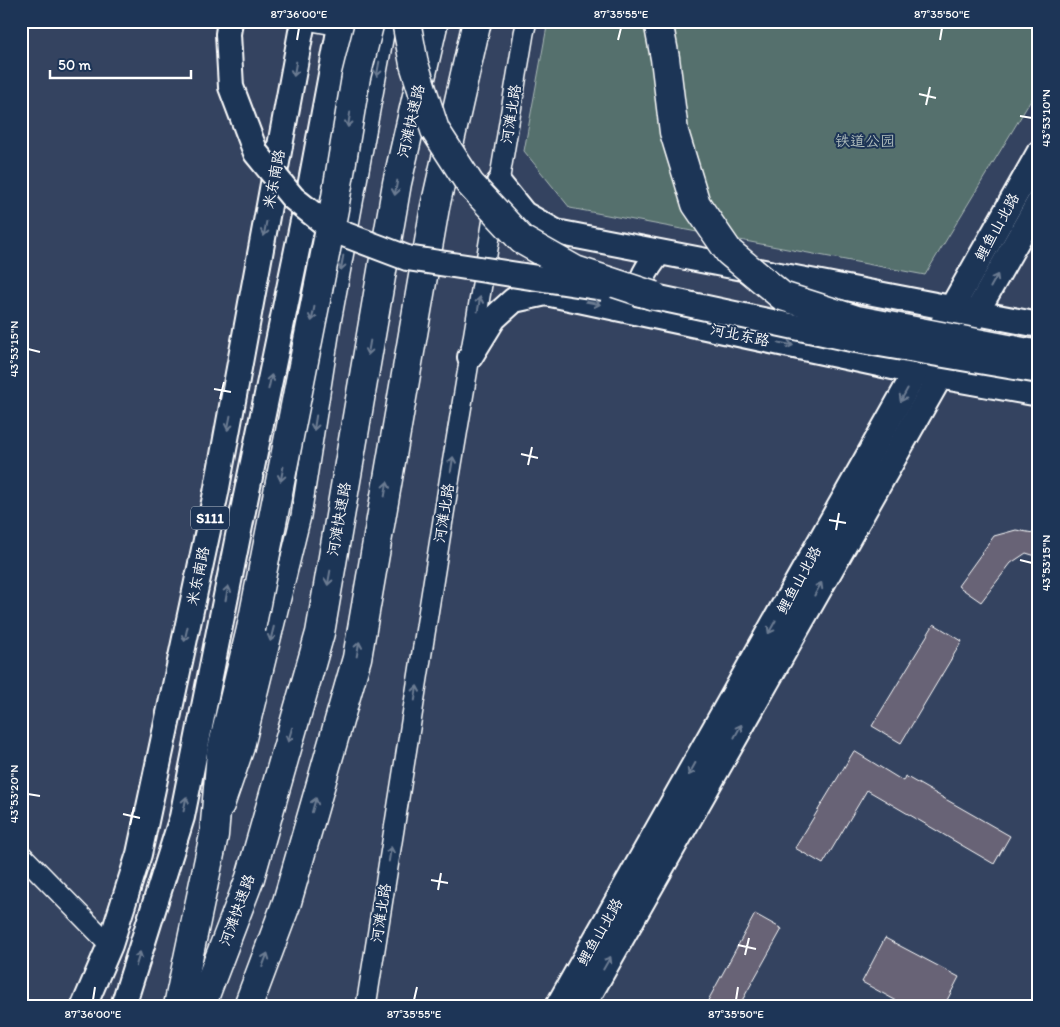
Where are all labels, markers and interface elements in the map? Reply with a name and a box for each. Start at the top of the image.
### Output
text: 87°36'00"E [271,7,328,21]
text: 87°35'55"E [594,7,649,21]
text: 87°35'50"E [914,7,970,21]
scale bar [50,48,191,80]
text: 50 m [58,56,91,74]
one-way arrow [372,60,382,76]
one-way arrow [289,61,299,77]
street label: 河滩快速路 [394,82,428,160]
street label: 河滩北路 [497,83,525,145]
text: 43°53'10"N [1039,89,1053,147]
one-way arrow [343,112,353,128]
park label: 铁道公园 [835,132,895,150]
street label: 米东南路 [259,148,289,210]
one-way arrow [391,180,401,196]
street label: 鲤鱼山北路 [971,190,1023,264]
one-way arrow [259,221,269,237]
one-way arrow [337,255,347,271]
one-way arrow [989,273,999,288]
one-way arrow [474,296,484,312]
one-way arrow [585,299,601,308]
one-way arrow [308,306,318,322]
street label: 河北东路 [709,320,771,350]
text: 43°53'15"N [7,321,21,377]
one-way arrow [363,340,373,356]
one-way arrow [778,340,794,350]
one-way arrow [265,375,275,391]
one-way arrow [899,387,909,402]
one-way arrow [223,415,233,431]
one-way arrow [310,415,320,431]
one-way arrow [448,456,458,472]
one-way arrow [276,465,286,481]
street label: 河滩快速路 [324,480,354,558]
one-way arrow [381,481,391,497]
street label: 河滩北路 [430,482,458,544]
road number: S111 [191,506,229,530]
text: 43°53'15"N [1039,535,1053,591]
street label: 鲤鱼山北路 [773,543,825,617]
street label: 米东南路 [183,545,213,607]
one-way arrow [324,569,334,585]
one-way arrow [814,582,824,597]
one-way arrow [222,585,232,601]
one-way arrow [767,620,777,634]
one-way arrow [180,625,190,641]
one-way arrow [267,625,276,641]
one-way arrow [354,641,364,657]
one-way arrow [411,686,421,702]
one-way arrow [734,724,744,738]
one-way arrow [285,727,295,743]
one-way arrow [687,761,697,776]
text: 43°53'20"N [7,765,21,823]
one-way arrow [181,796,190,812]
one-way arrow [310,798,320,814]
one-way arrow [385,846,395,862]
street label: 河滩快速路 [216,872,258,948]
street label: 河滩北路 [367,882,395,944]
street label: 鲤鱼山北路 [573,895,627,969]
one-way arrow [133,952,143,968]
one-way arrow [261,953,270,968]
one-way arrow [602,957,612,971]
text: 87°36'00"E [65,1007,122,1021]
text: 87°35'55"E [387,1007,442,1021]
text: 87°35'50"E [708,1007,764,1021]

